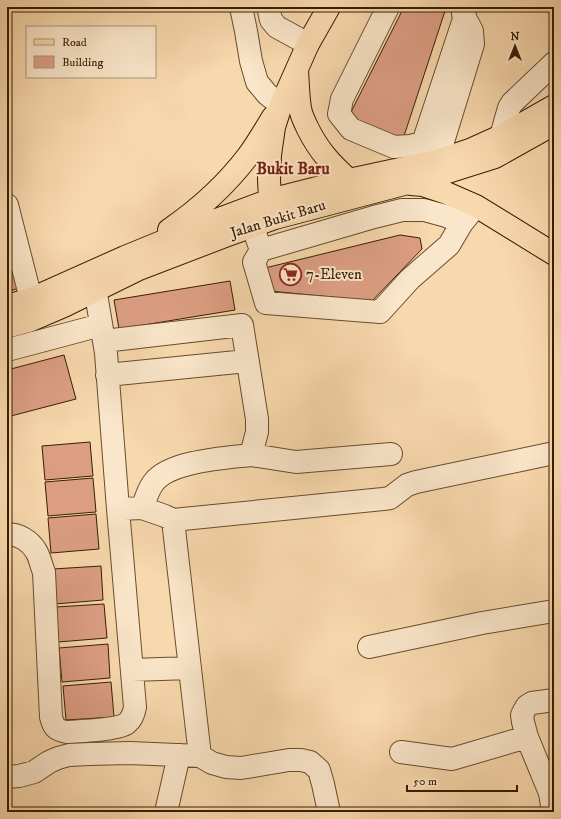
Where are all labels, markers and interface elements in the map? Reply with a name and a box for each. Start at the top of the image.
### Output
legend [26,26,156,78]
north arrow [495,26,535,66]
text: N [510,30,520,44]
text: Road [62,35,87,50]
text: Building [62,55,103,70]
district label: Bukit Baru [256,158,330,180]
street label: Jalan Bukit Baru [226,195,328,243]
supermarket icon: 7-Eleven [278,261,304,287]
place label: 7-Eleven [306,265,362,284]
scale bar [407,767,517,793]
text: 50 m [413,774,437,789]

